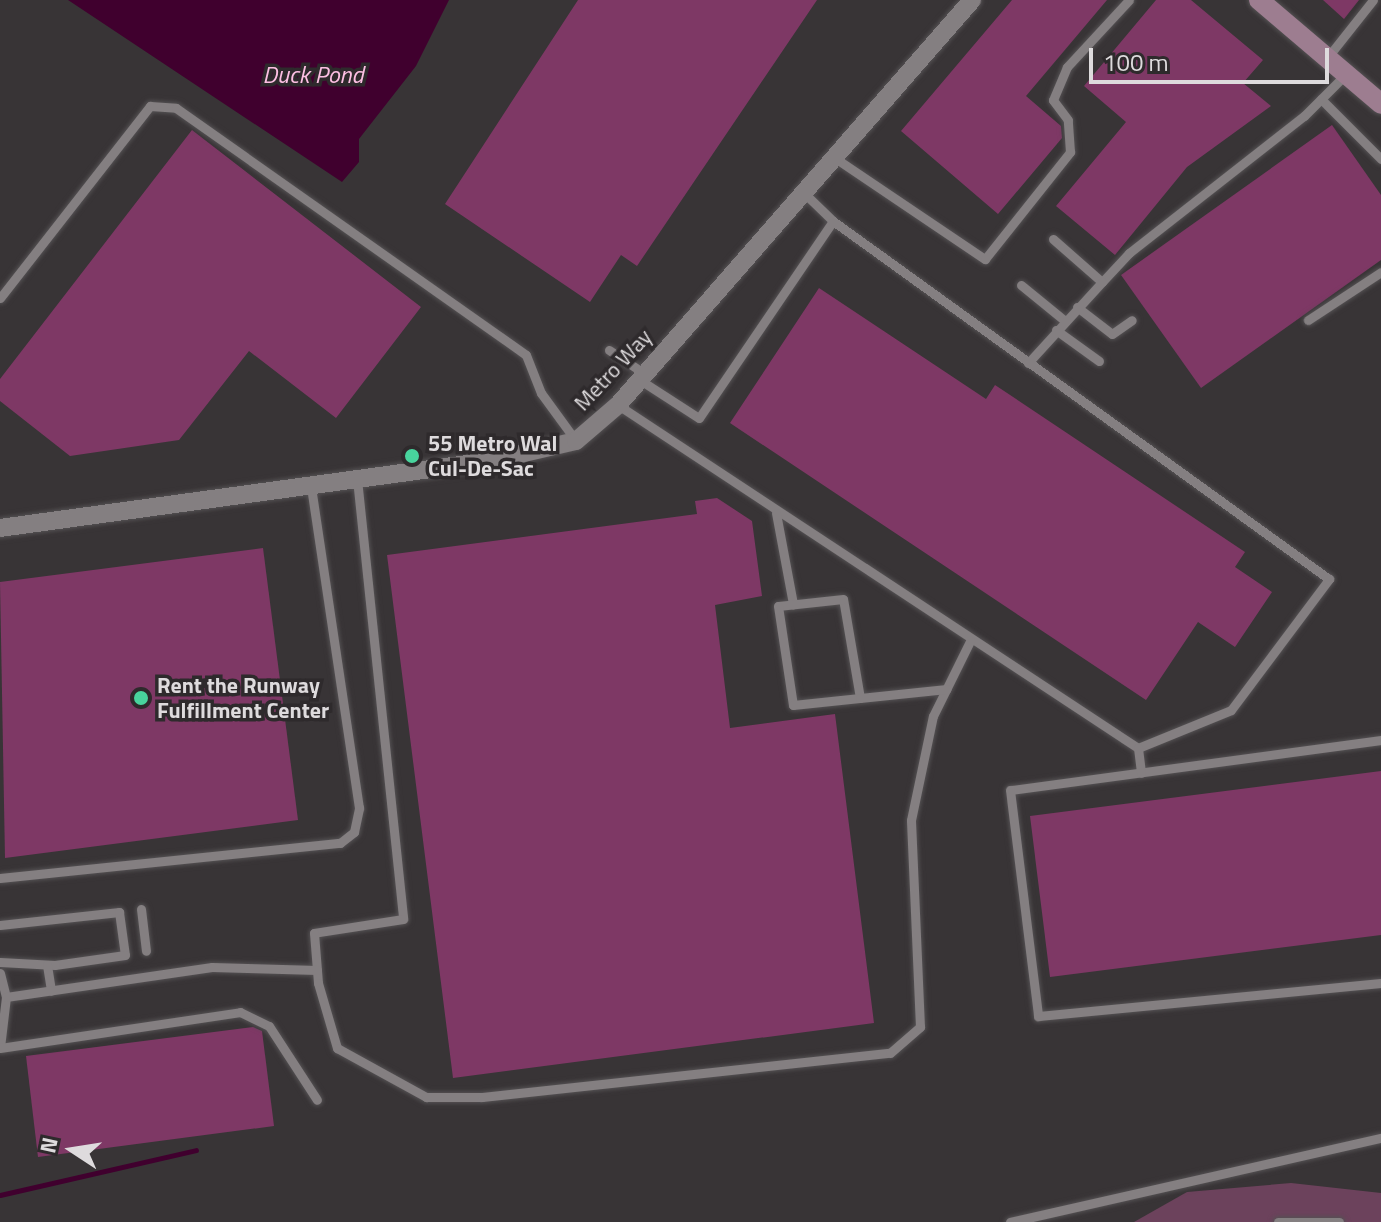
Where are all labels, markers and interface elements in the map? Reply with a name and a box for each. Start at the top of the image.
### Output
scale bar [1093,32,1333,82]
text: 100 m [1103,44,1169,80]
water label: Duck Pond [262,61,364,89]
street label: Metro Way [569,324,657,416]
place label: 55 Metro Wal Cul-De-Sac [428,430,557,482]
marker: 55 Metro Wal Cul-De-Sac [403,447,421,465]
place label: Rent the Runway Fulfillment Center [157,672,329,724]
marker: Rent the Runway Fulfillment Center [132,689,150,707]
north arrow [32,1110,112,1190]
text: N [30,1134,67,1156]

